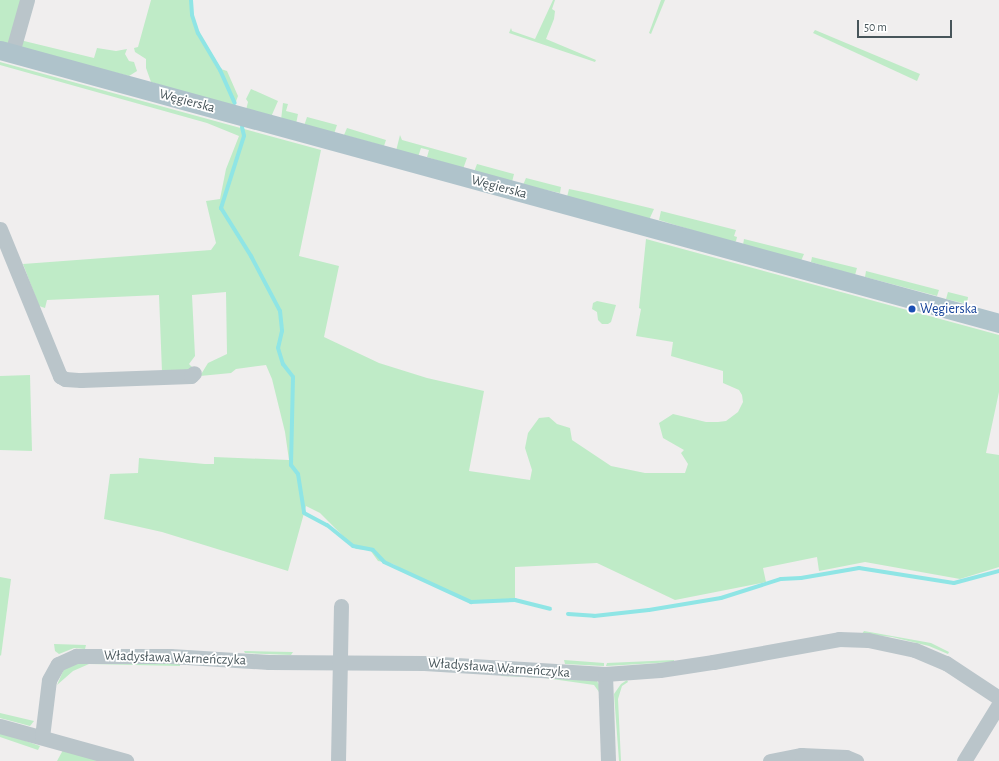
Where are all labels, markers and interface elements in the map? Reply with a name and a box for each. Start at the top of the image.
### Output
scale bar [859,12,954,38]
text: 50 m [864,21,887,33]
street label: Węgierska [157,85,217,117]
street label: Węgierska [469,171,529,203]
place label: Węgierska [920,301,977,317]
marker: Węgierska [907,304,917,314]
street label: Władysława Warneńczyka [104,647,246,669]
street label: Władysława Warneńczyka [428,655,570,681]

